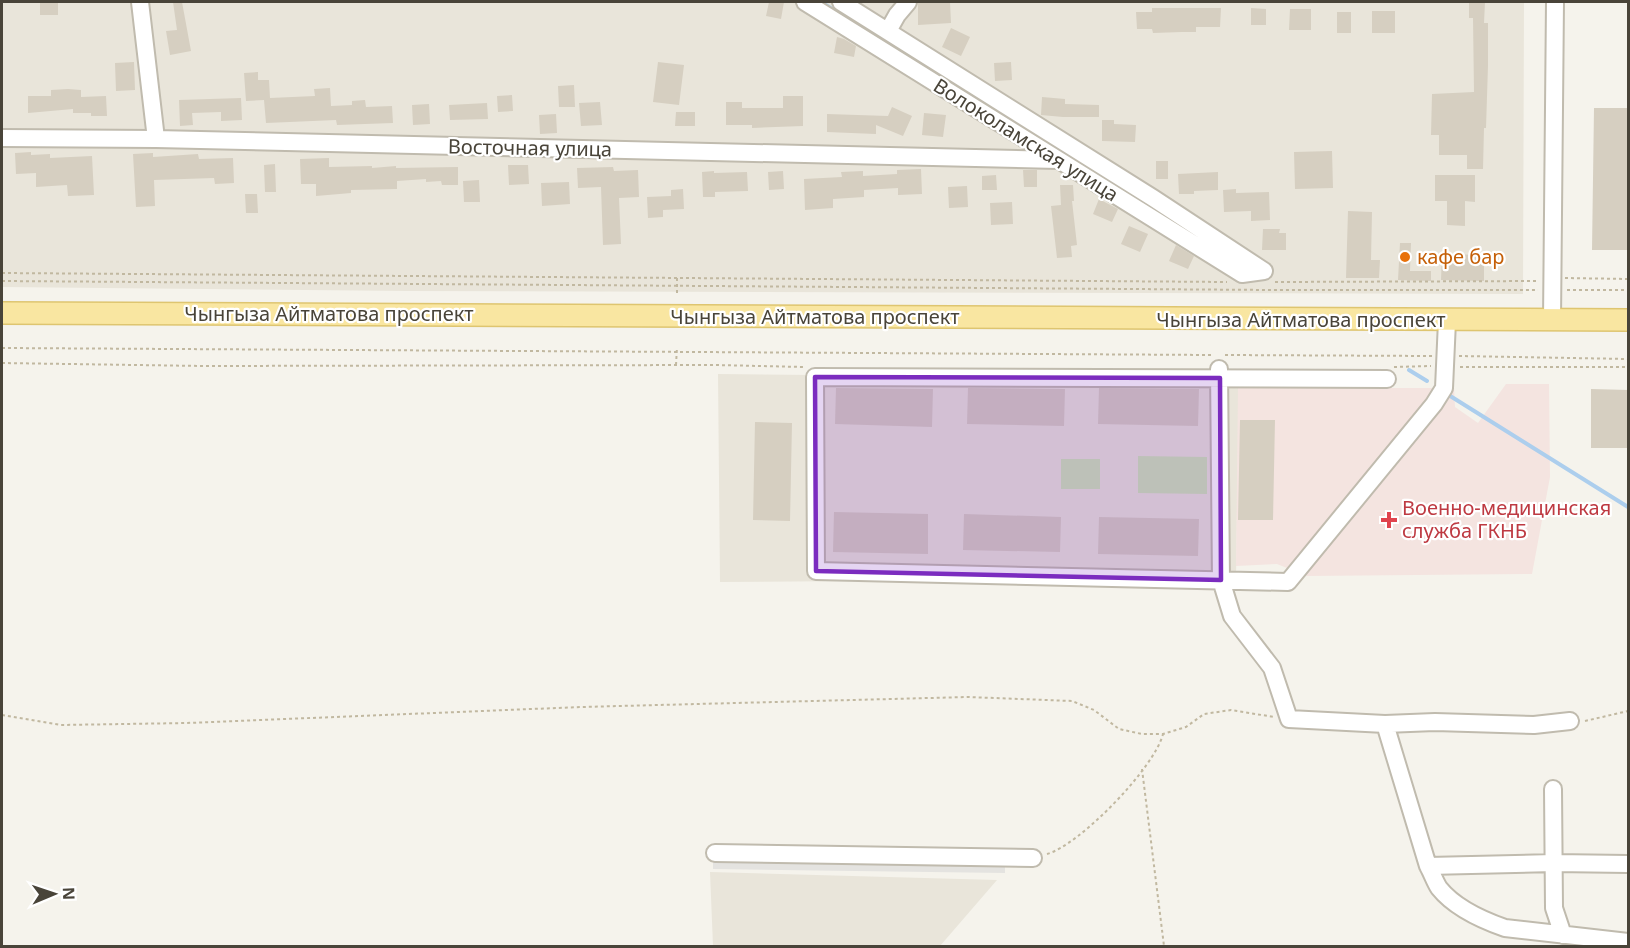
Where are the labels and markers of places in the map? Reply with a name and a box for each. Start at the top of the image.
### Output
place label: кафе бар [1417,243,1505,270]
marker: кафе бар [1398,250,1412,264]
place label: Военно-медицинская служба ГКНБ [1402,494,1611,544]
marker: Военно-медицинская служба ГКНБ [1380,511,1398,529]

